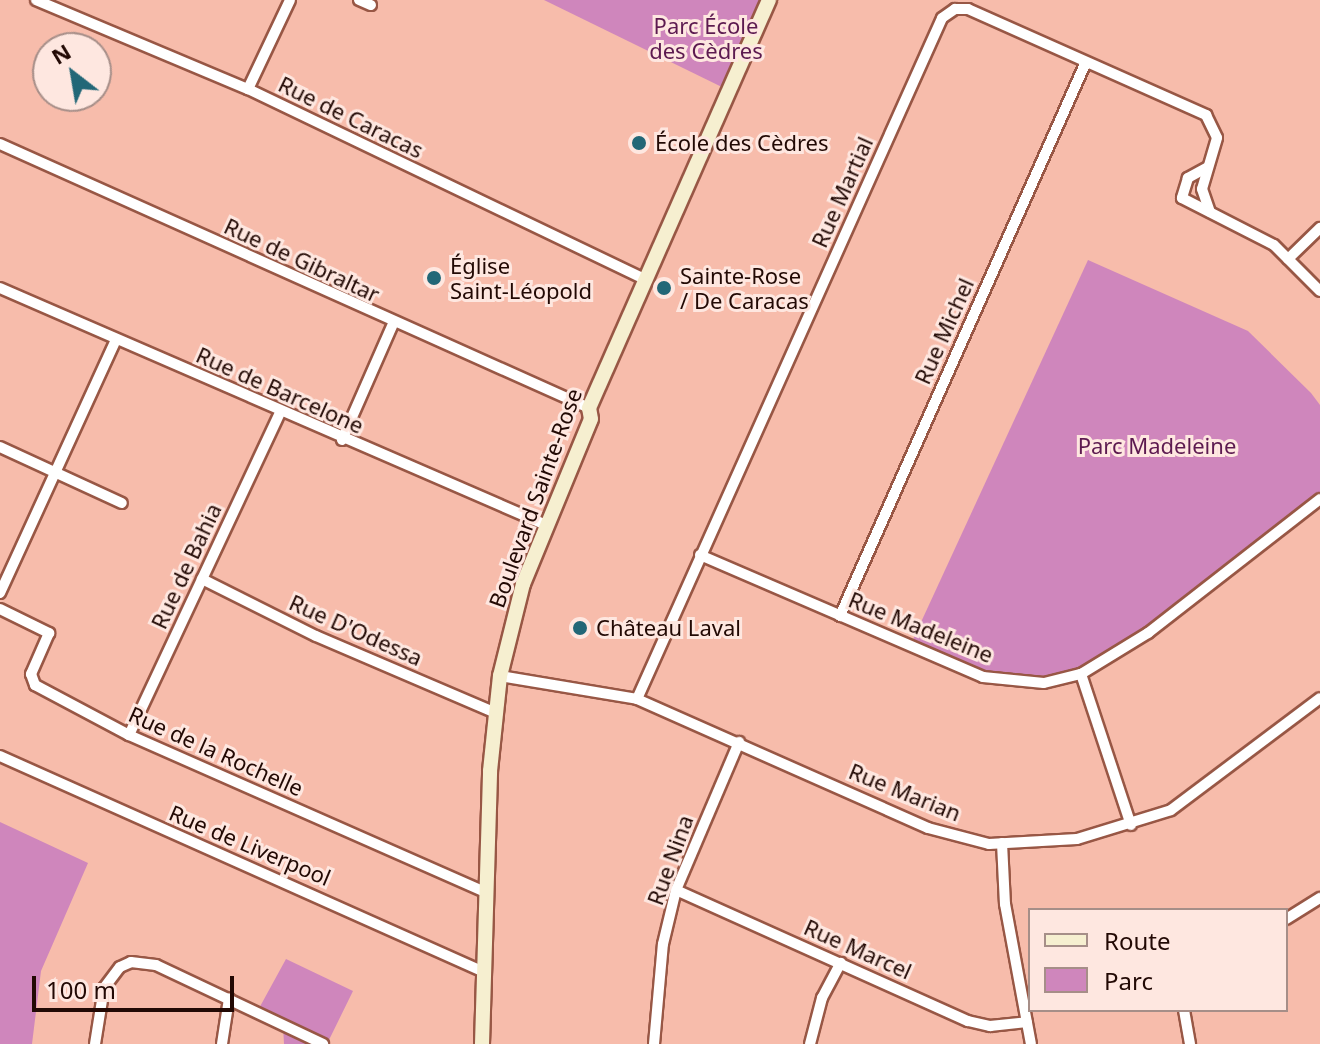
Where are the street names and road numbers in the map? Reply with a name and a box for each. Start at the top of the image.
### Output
street label: Rue de Caracas [274,71,428,163]
street label: Rue Martial [806,133,878,251]
street label: Rue de Gibraltar [220,212,384,308]
street label: Rue Michel [909,274,979,388]
street label: Rue de Barcelone [192,341,368,439]
street label: Boulevard Sainte-Rose [483,385,587,611]
street label: Rue de Bahia [145,499,227,633]
street label: Rue Madeleine [845,586,997,668]
street label: Rue D'Odessa [285,589,427,671]
street label: Rue de la Rochelle [125,701,307,801]
street label: Rue Marian [845,758,965,826]
street label: Rue de Liverpool [165,799,335,891]
street label: Rue Nina [642,811,698,909]
street label: Rue Marcel [800,914,916,984]

